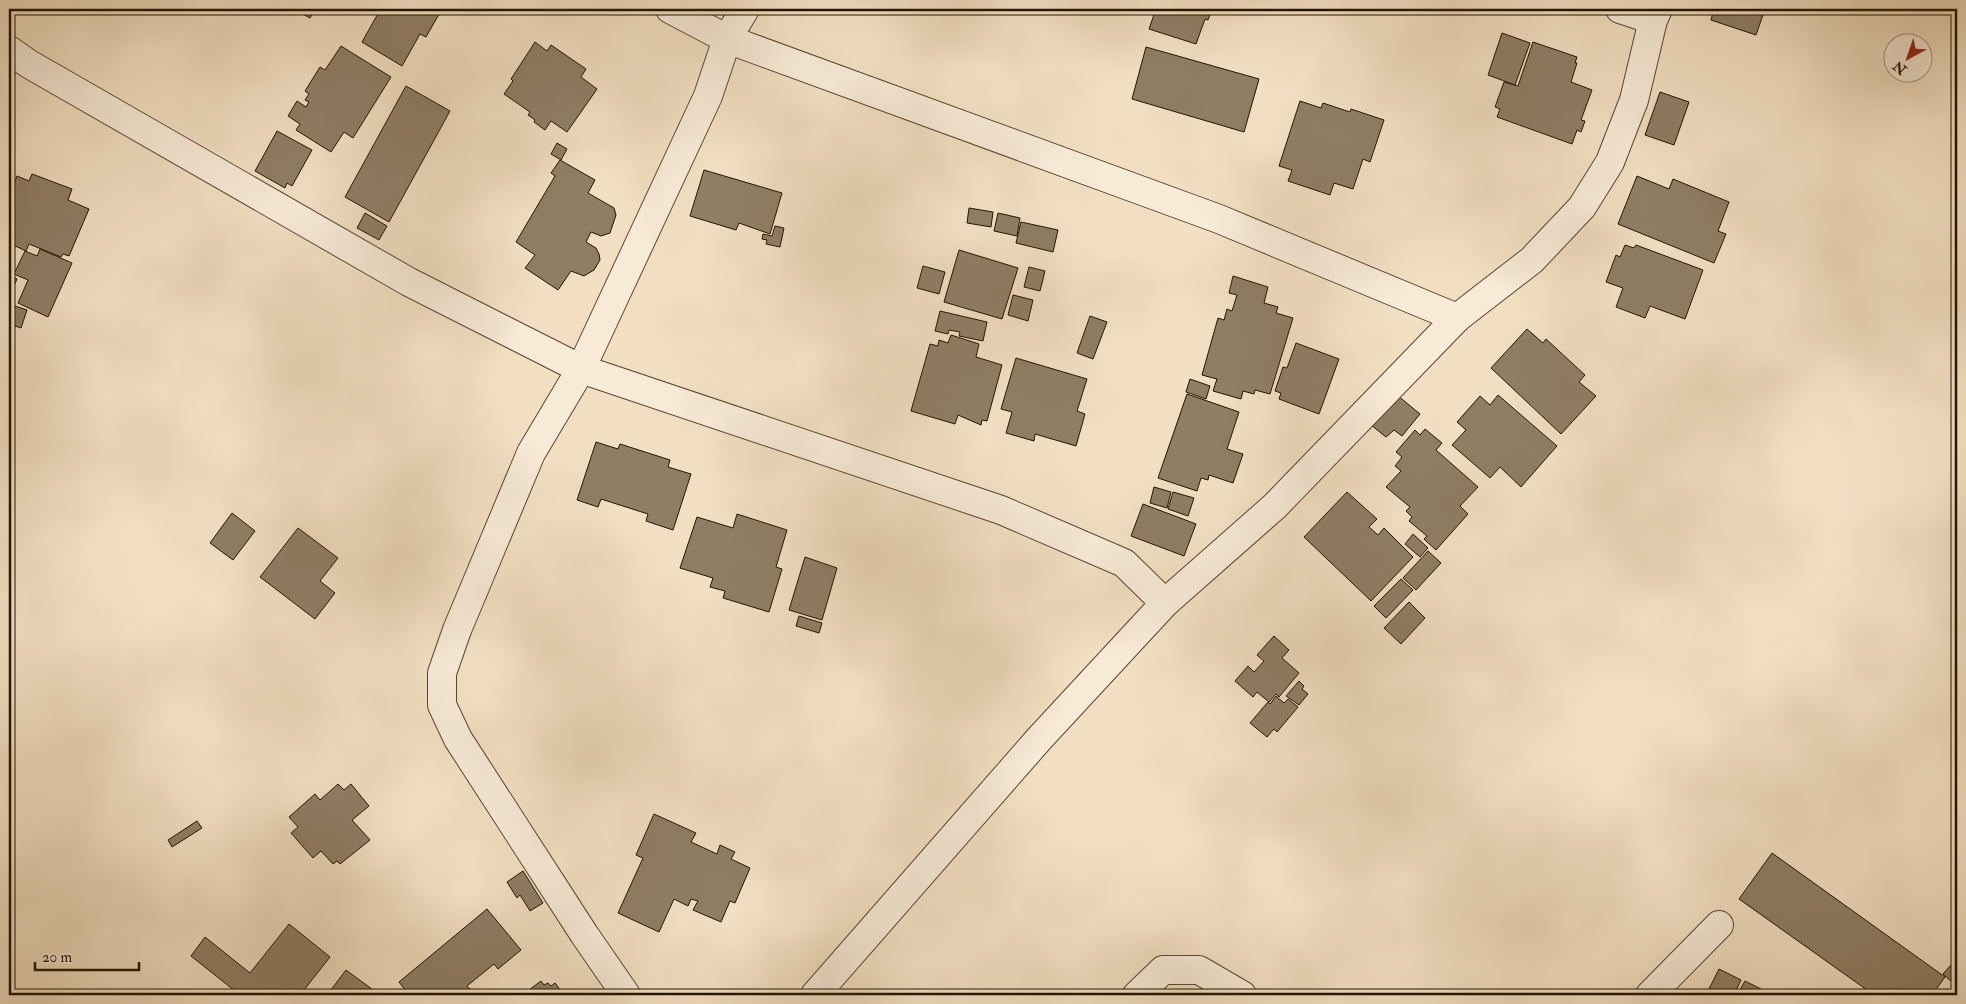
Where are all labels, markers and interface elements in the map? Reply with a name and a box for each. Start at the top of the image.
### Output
north arrow [1884,32,1934,82]
text: N [1889,57,1911,79]
scale bar [35,939,139,971]
text: 20 m [42,948,72,967]

